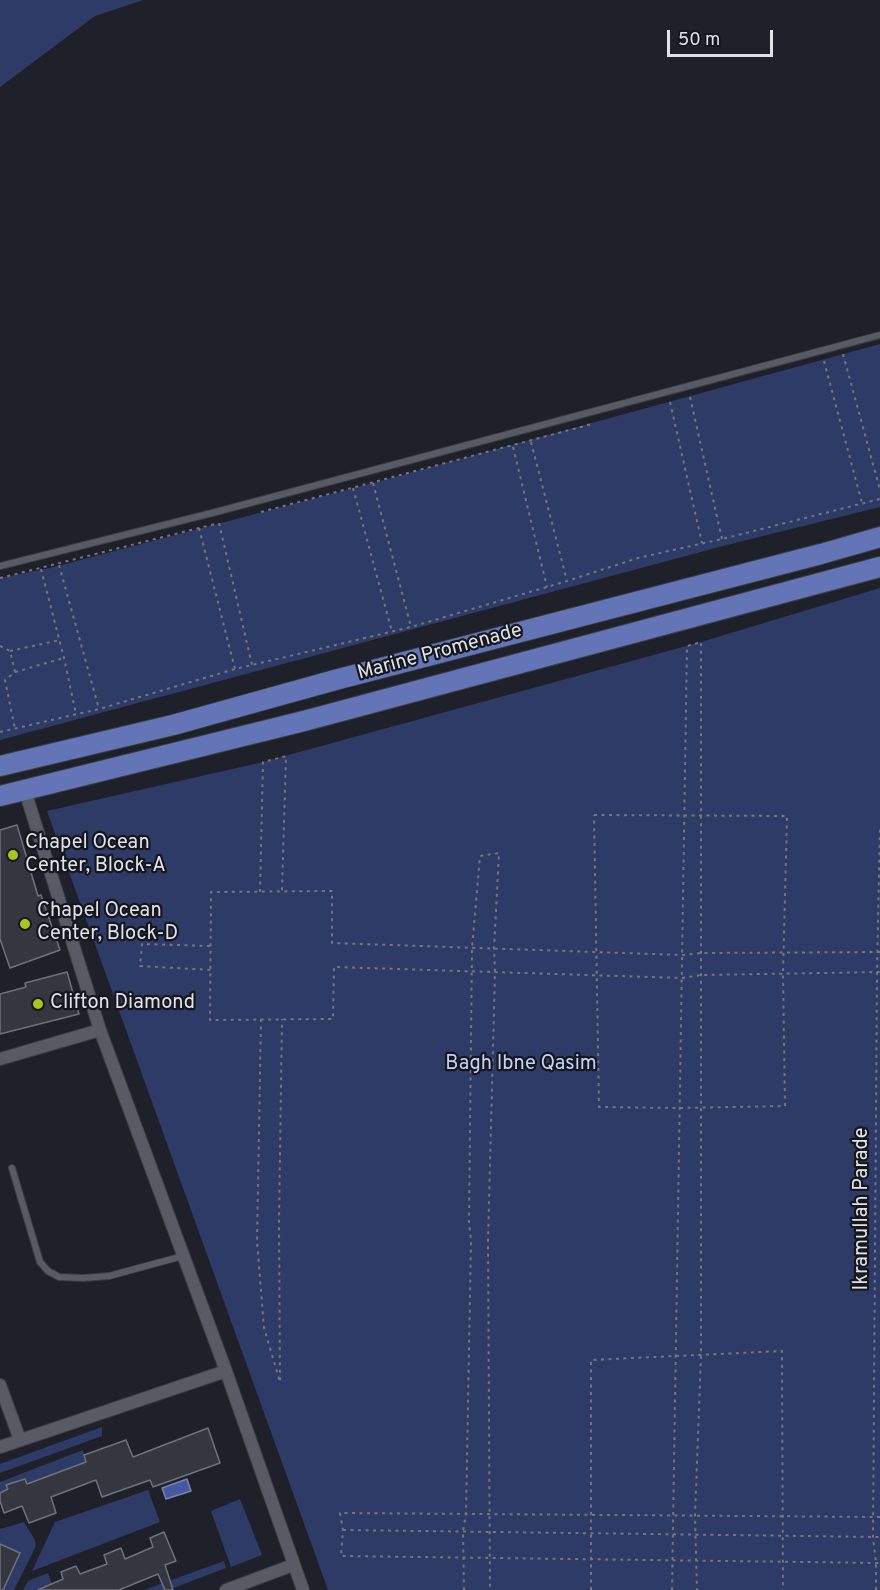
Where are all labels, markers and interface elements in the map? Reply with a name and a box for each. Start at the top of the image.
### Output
scale bar [670,18,776,56]
text: 50 m [678,29,720,52]
street label: Marine Promenade [355,619,525,687]
place label: Chapel Ocean Center, Block-A [25,832,166,879]
marker: Chapel Ocean Center, Block-A [6,848,20,862]
place label: Chapel Ocean Center, Block-D [37,900,178,947]
marker: Chapel Ocean Center, Block-D [18,917,32,931]
place label: Clifton Diamond [50,992,195,1016]
marker: Clifton Diamond [31,997,45,1011]
park label: Bagh Ibne Qasim [445,1053,597,1077]
street label: Ikramullah Parade [851,1128,875,1290]

